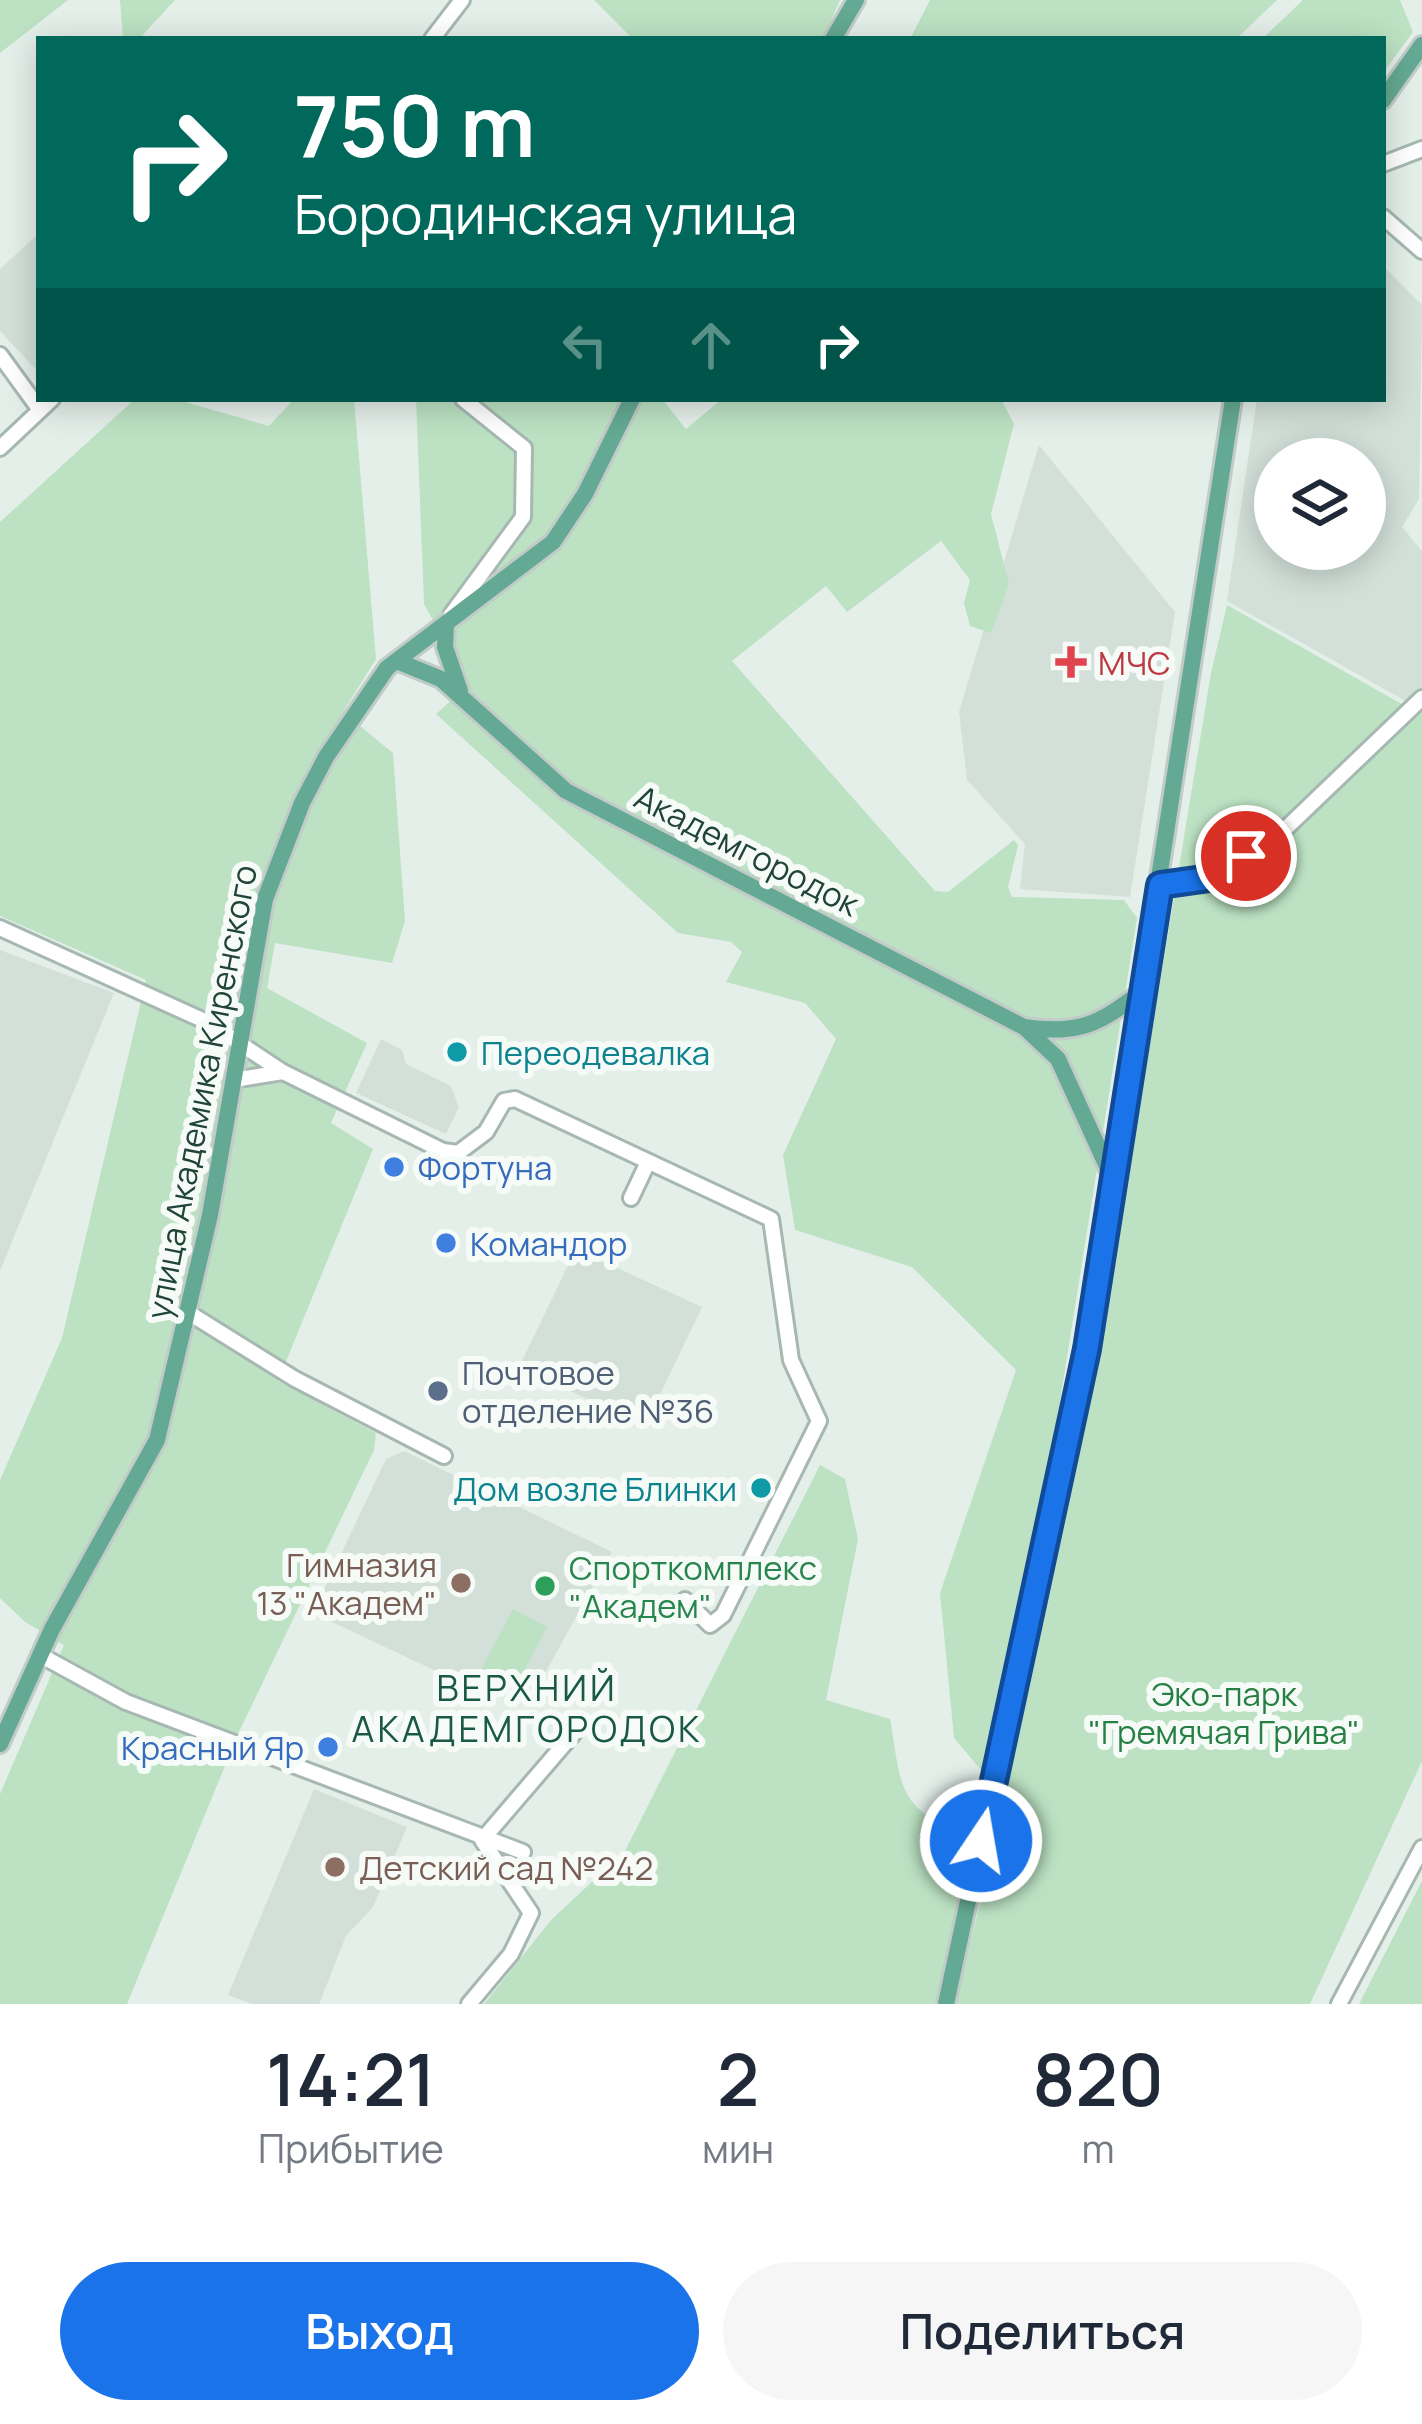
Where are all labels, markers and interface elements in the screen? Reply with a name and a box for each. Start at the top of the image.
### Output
text: 750 m [294,67,536,182]
icon: right [96,84,252,240]
text: Бородинская улица [294,176,797,250]
icon: left [552,312,618,378]
icon: ahead [678,312,744,378]
icon: right [804,312,870,378]
map controls [1254,438,1386,570]
button: layers [1254,438,1386,570]
place label: МЧС [1098,640,1171,685]
marker: МЧС [1055,646,1087,678]
street label: Академгородок [627,774,868,927]
pin [1195,805,1297,907]
icon: arrive [1213,823,1279,889]
street label: улица Академика Киренского [135,861,267,1323]
place label: Переодевалка [481,1030,710,1075]
marker: Переодевалка [444,1039,470,1065]
place label: Фортуна [418,1145,552,1190]
marker: Фортуна [381,1154,407,1180]
place label: Командор [470,1221,627,1266]
marker: Командор [433,1230,459,1256]
place label: Почтовое отделение №36 [462,1350,714,1433]
marker: Почтовое отделение №36 [425,1378,451,1404]
place label: Дом возле Блинки [453,1466,737,1511]
marker: Дом возле Блинки [748,1475,774,1501]
place label: Гимназия 13 "Академ" [256,1542,437,1625]
place label: Спорткомплекс "Академ" [569,1545,817,1628]
marker: Гимназия 13 "Академ" [448,1570,474,1596]
marker: Спорткомплекс "Академ" [532,1573,558,1599]
district label: ВЕРХНИЙ АКАДЕМГОРОДОК [352,1663,702,1753]
park label: Эко-парк "Гремячая Грива" [1088,1671,1360,1754]
place label: Красный Яр [121,1725,304,1770]
marker: Красный Яр [315,1734,341,1760]
position arrow [918,1778,1044,1904]
place label: Детский сад №242 [359,1845,653,1890]
marker: Детский сад №242 [322,1854,348,1880]
text: 14:21 [266,2029,436,2128]
text: 2 [717,2029,759,2128]
text: 820 [1032,2029,1164,2128]
text: Прибытие [258,2121,444,2175]
text: мин [702,2121,774,2175]
text: m [1082,2121,1115,2175]
button: Выход [60,2262,699,2400]
button: Поделиться [723,2262,1362,2400]

